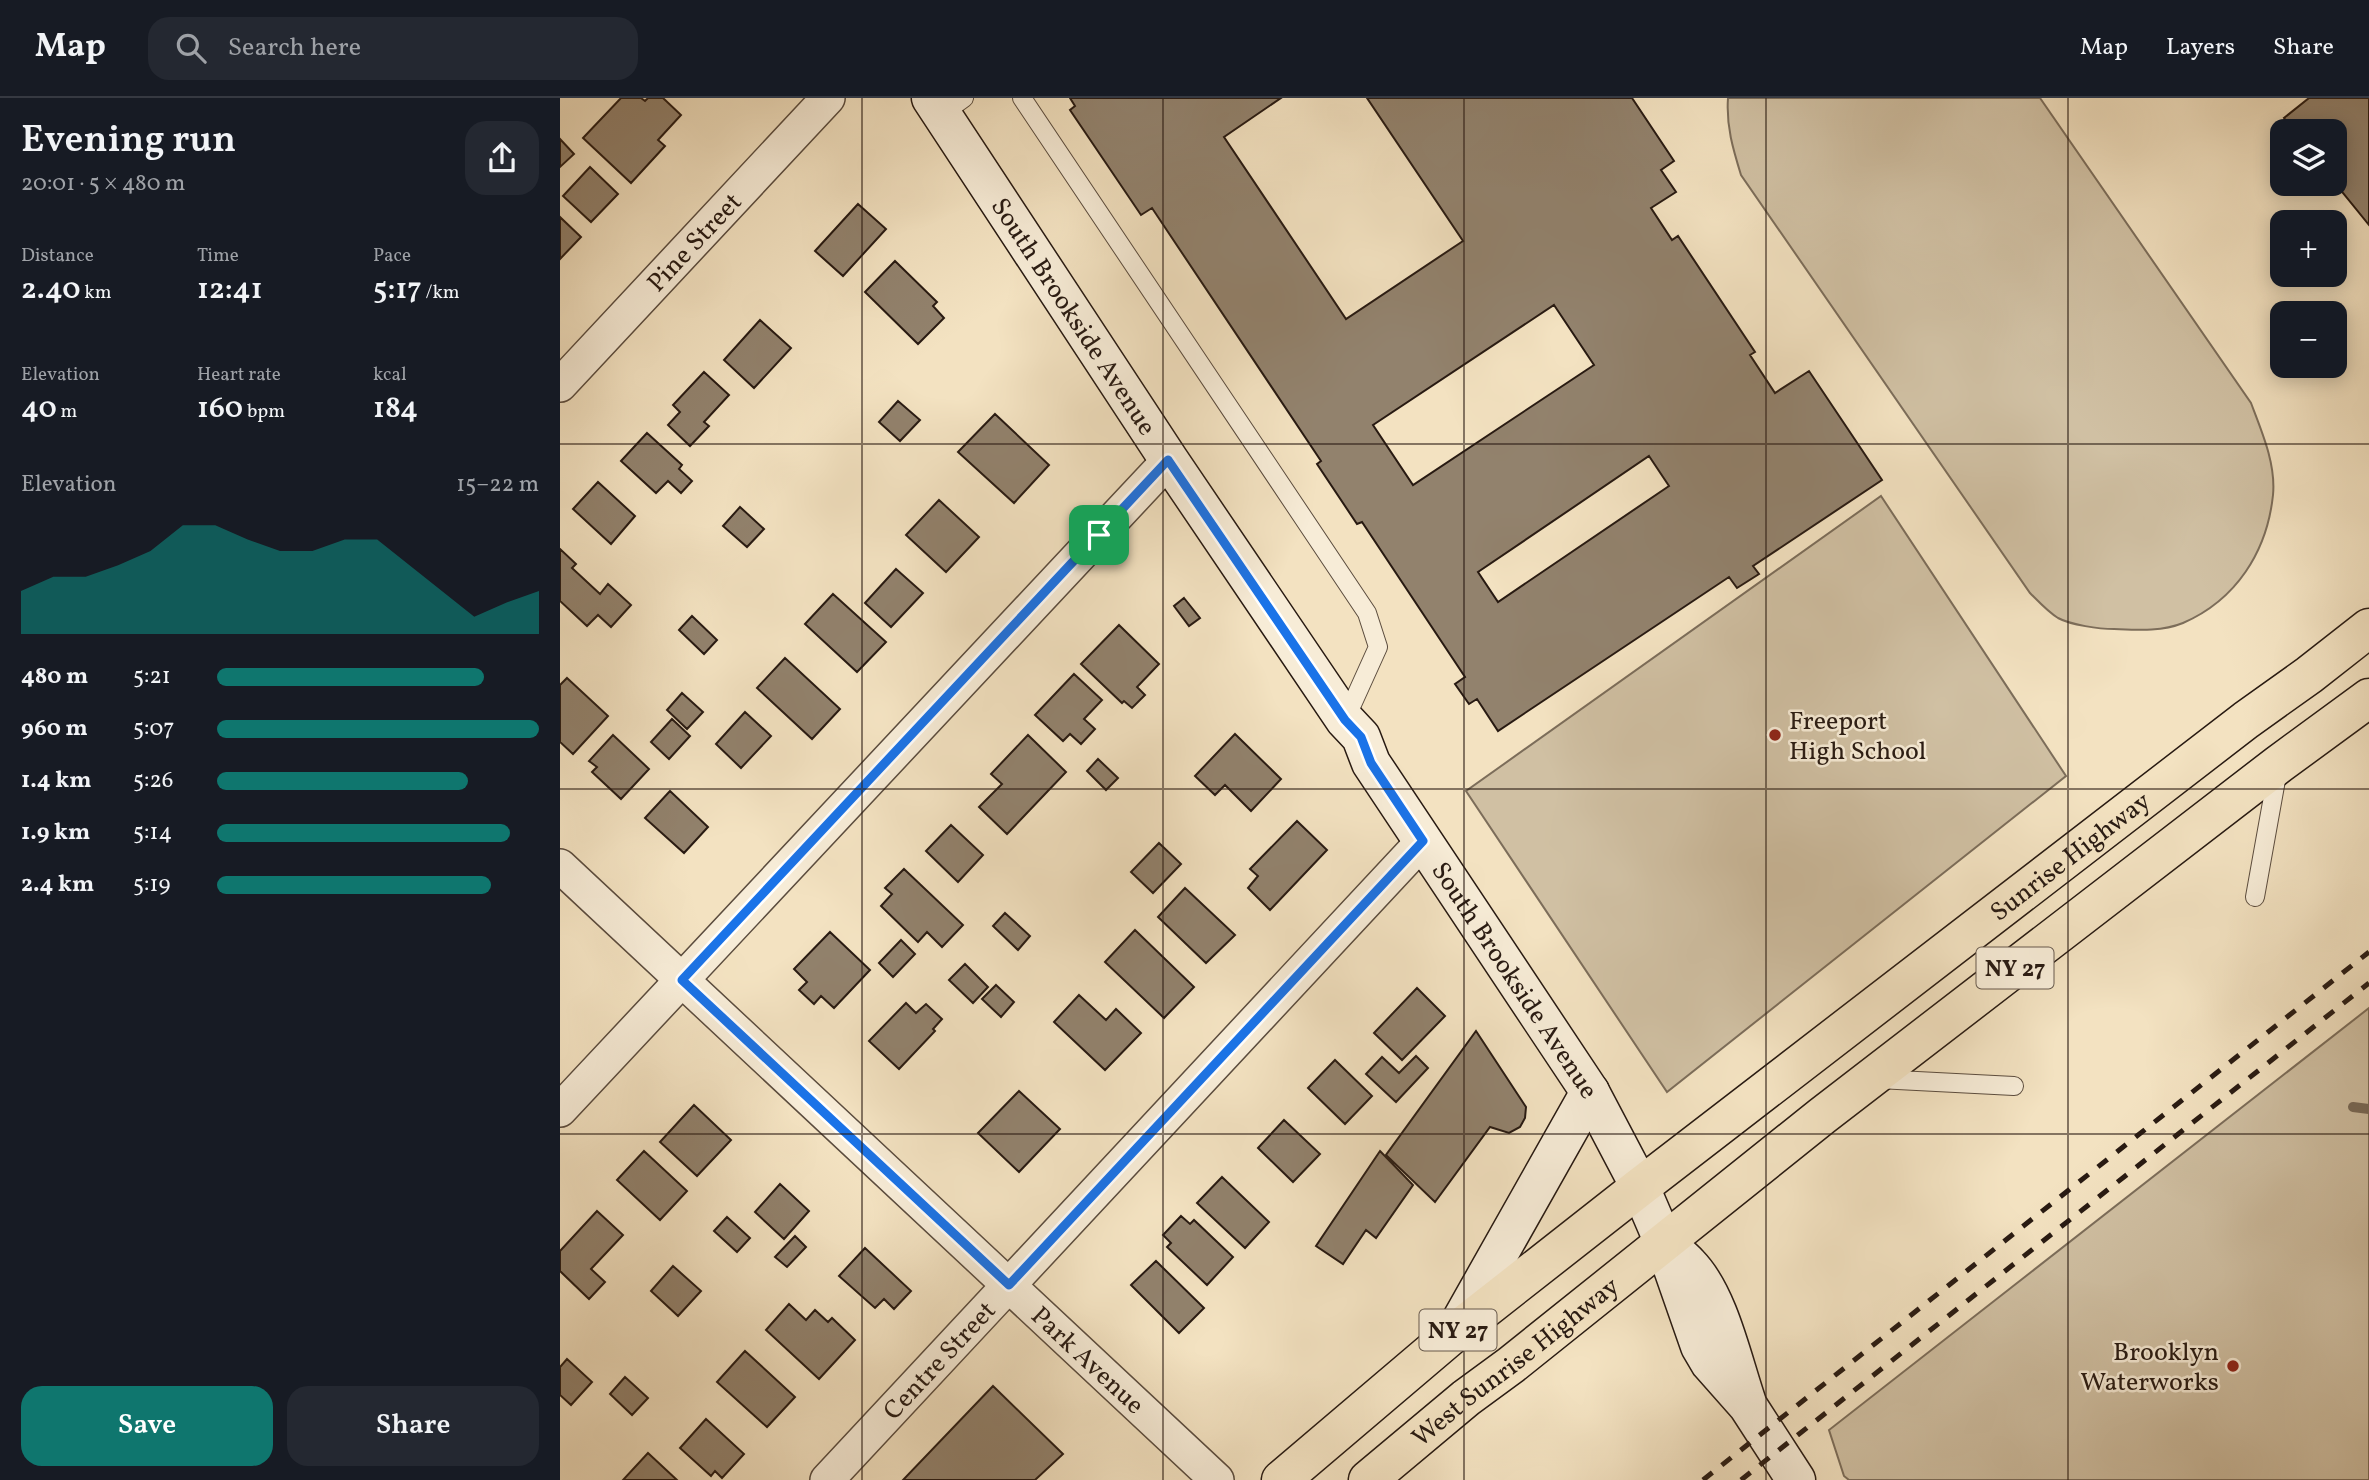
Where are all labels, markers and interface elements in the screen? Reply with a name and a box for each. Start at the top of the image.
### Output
search box [148,17,638,80]
text: Map [35,25,106,71]
icon: search [172,29,210,67]
text: Search here [228,30,361,66]
text: Map [2080,31,2128,65]
text: Layers [2166,31,2235,65]
text: Share [2273,31,2334,65]
text: Evening run [21,115,236,168]
map controls [2270,119,2347,378]
button: layers [2270,119,2347,196]
button: share [465,121,539,195]
text: 20:01 · 5 × 480 m [21,168,185,200]
street label: Pine Street [640,185,751,301]
street label: South Brookside Avenue [981,191,1164,443]
button: + [2270,210,2347,287]
text: Distance [21,243,94,269]
text: Time [197,243,239,269]
text: Pace [373,243,411,269]
text: 2.40 [21,269,81,311]
text: 12:41 [197,269,263,311]
text: 5:17 [373,269,422,311]
text: km [81,280,112,306]
text: /km [422,280,460,306]
button: − [2270,301,2347,378]
text: Elevation [21,362,100,388]
text: Heart rate [197,362,281,388]
text: kcal [373,362,407,388]
text: 40 [21,388,57,430]
text: 160 [197,388,243,430]
text: 184 [373,388,418,430]
text: m [57,399,77,425]
text: bpm [243,399,285,425]
text: Elevation [21,469,117,501]
text: 15–22 m [456,469,539,501]
pin [1069,505,1129,565]
icon: arrive [1080,516,1118,554]
text: 480 m [21,661,88,693]
text: 5:21 [133,661,171,693]
place label: Freeport High School [1789,704,1926,770]
text: 960 m [21,713,88,745]
text: 5:07 [133,713,174,745]
marker: Freeport High School [1767,727,1783,743]
text: 1.4 km [21,765,92,797]
text: 5:26 [133,765,173,797]
street label: Sunrise Highway [1983,784,2159,931]
text: 1.9 km [21,817,90,849]
text: 5:14 [133,817,172,849]
street label: South Brookside Avenue [1422,855,1606,1107]
text: 2.4 km [21,869,94,901]
text: 5:19 [133,869,170,901]
road number: NY 27 [1976,948,2054,988]
street label: West Sunrise Highway [1405,1269,1627,1456]
street label: Centre Street [876,1294,1005,1429]
street label: Park Avenue [1022,1299,1152,1423]
road number: NY 27 [1420,1310,1496,1350]
place label: Brooklyn Waterworks [2080,1335,2219,1401]
marker: Brooklyn Waterworks [2225,1358,2241,1374]
button: Save [21,1386,273,1466]
button: Share [287,1386,539,1466]

